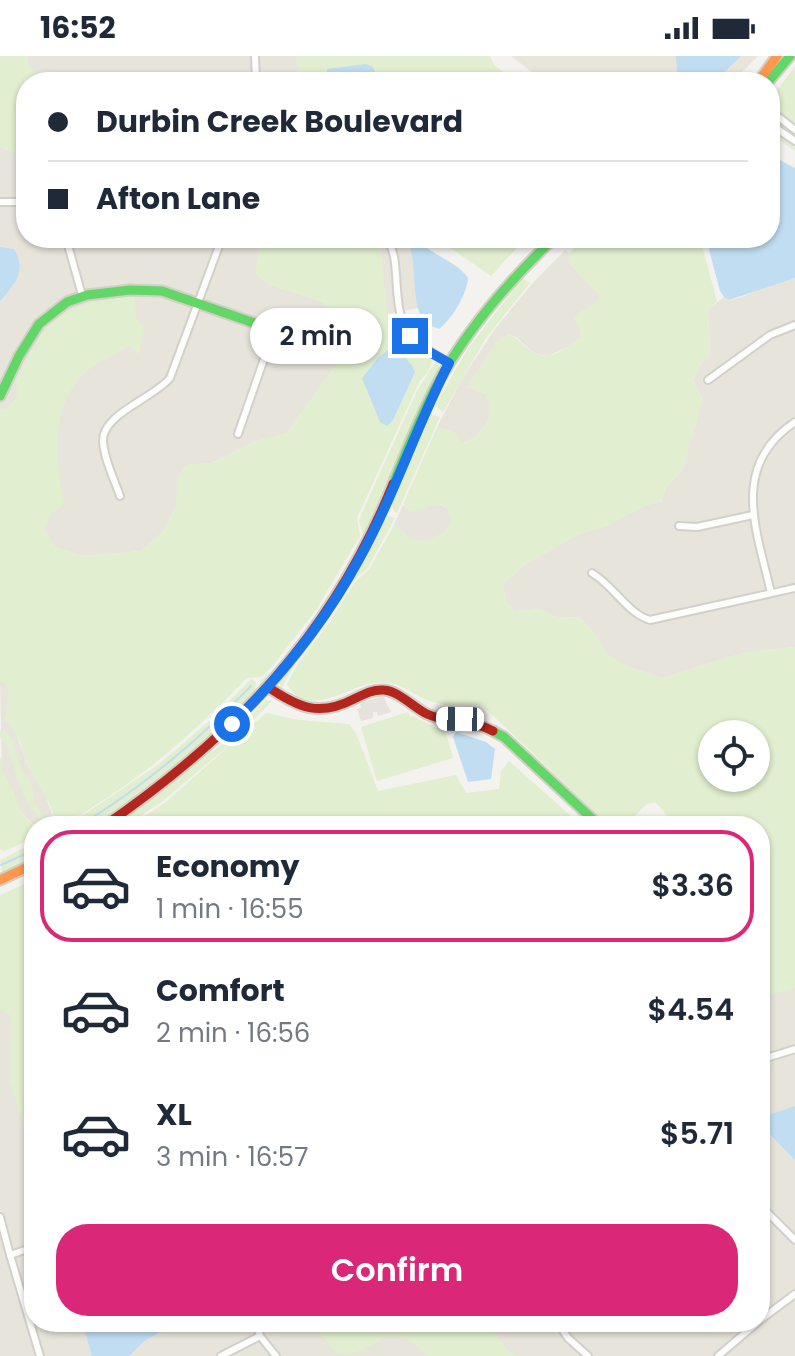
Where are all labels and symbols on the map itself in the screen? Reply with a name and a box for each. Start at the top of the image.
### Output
callout: 2 min [250,308,382,364]
route end [392,318,428,354]
route start [214,706,250,742]
car [436,707,484,731]

